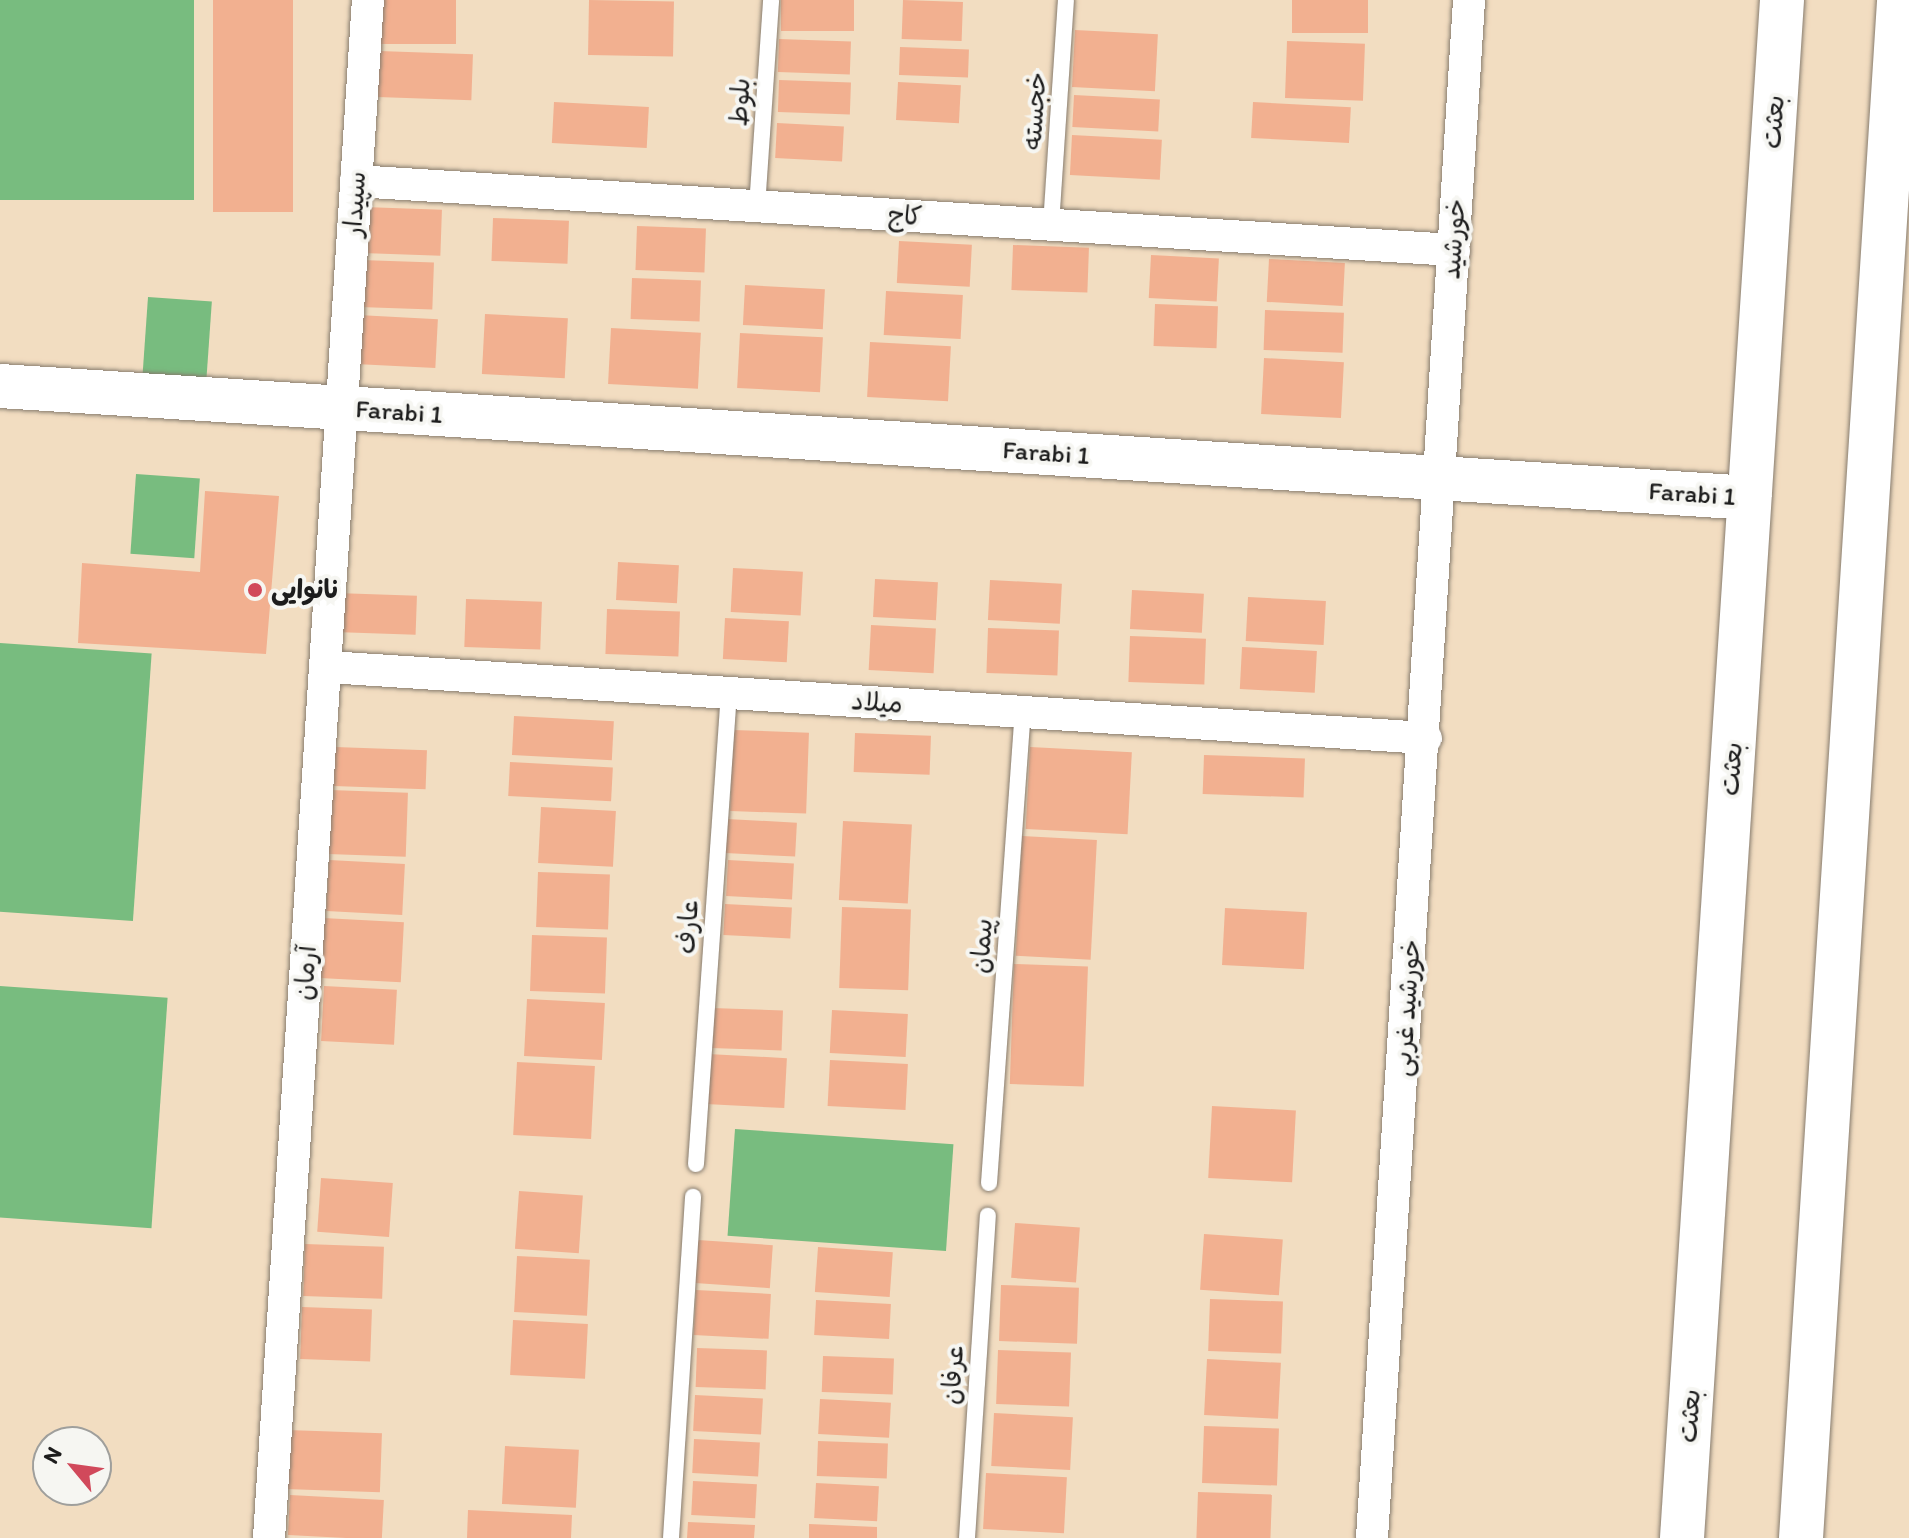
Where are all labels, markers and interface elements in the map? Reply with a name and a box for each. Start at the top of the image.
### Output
street label: خجسته [1017,71,1053,151]
street label: بلوط [723,77,757,127]
street label: بعثت [1757,94,1791,150]
street label: سپیدار [337,170,373,238]
street label: خورشید [1436,198,1472,280]
street label: کاج [887,199,923,233]
street label: Farabi 1 [354,393,444,431]
street label: Farabi 1 [1001,434,1091,472]
street label: Farabi 1 [1647,475,1737,513]
place label: نانوایی [271,574,340,606]
marker: نانوایی [246,581,264,599]
street label: میلاد [850,686,904,720]
street label: بعثت [1715,741,1749,797]
street label: عارف [671,899,705,955]
street label: پیمان [965,917,999,975]
street label: خورشید غربی [1387,938,1427,1078]
street label: آرمان [289,945,323,1001]
street label: عرفان [935,1344,971,1406]
street label: بعثت [1673,1388,1707,1444]
north arrow [32,1426,112,1506]
text: N [37,1442,68,1468]

